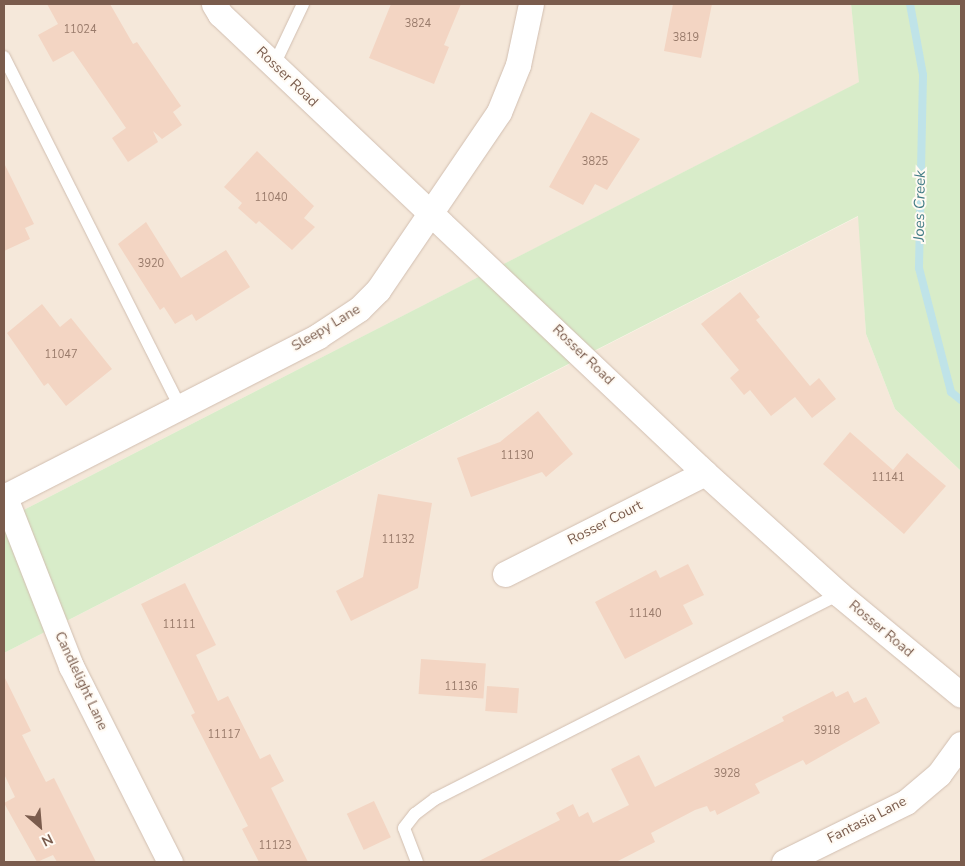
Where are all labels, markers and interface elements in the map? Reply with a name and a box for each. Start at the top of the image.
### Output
house number: 3824 [405,17,431,31]
house number: 11024 [64,23,96,37]
house number: 3819 [673,31,699,45]
street label: Rosser Road [253,43,321,111]
house number: 3825 [582,155,608,169]
water label: Joes Creek [910,170,930,242]
house number: 11040 [255,191,287,205]
house number: 3920 [138,257,164,271]
street label: Sleepy Lane [289,301,363,355]
street label: Rosser Road [549,321,617,389]
house number: 11047 [45,348,77,362]
house number: 11130 [501,449,533,463]
house number: 11141 [872,471,904,485]
street label: Rosser Court [565,497,645,549]
house number: 11132 [382,533,414,547]
street label: Rosser Road [845,597,917,661]
house number: 11140 [629,607,661,621]
house number: 11111 [163,618,195,632]
street label: Candlelight Lane [51,629,111,733]
house number: 11136 [445,680,477,694]
house number: 3918 [814,724,840,738]
house number: 11117 [208,728,240,742]
house number: 3928 [714,767,740,781]
street label: Fantasia Lane [825,793,909,847]
north arrow [15,801,65,851]
text: N [38,829,56,851]
house number: 11123 [259,839,291,853]

